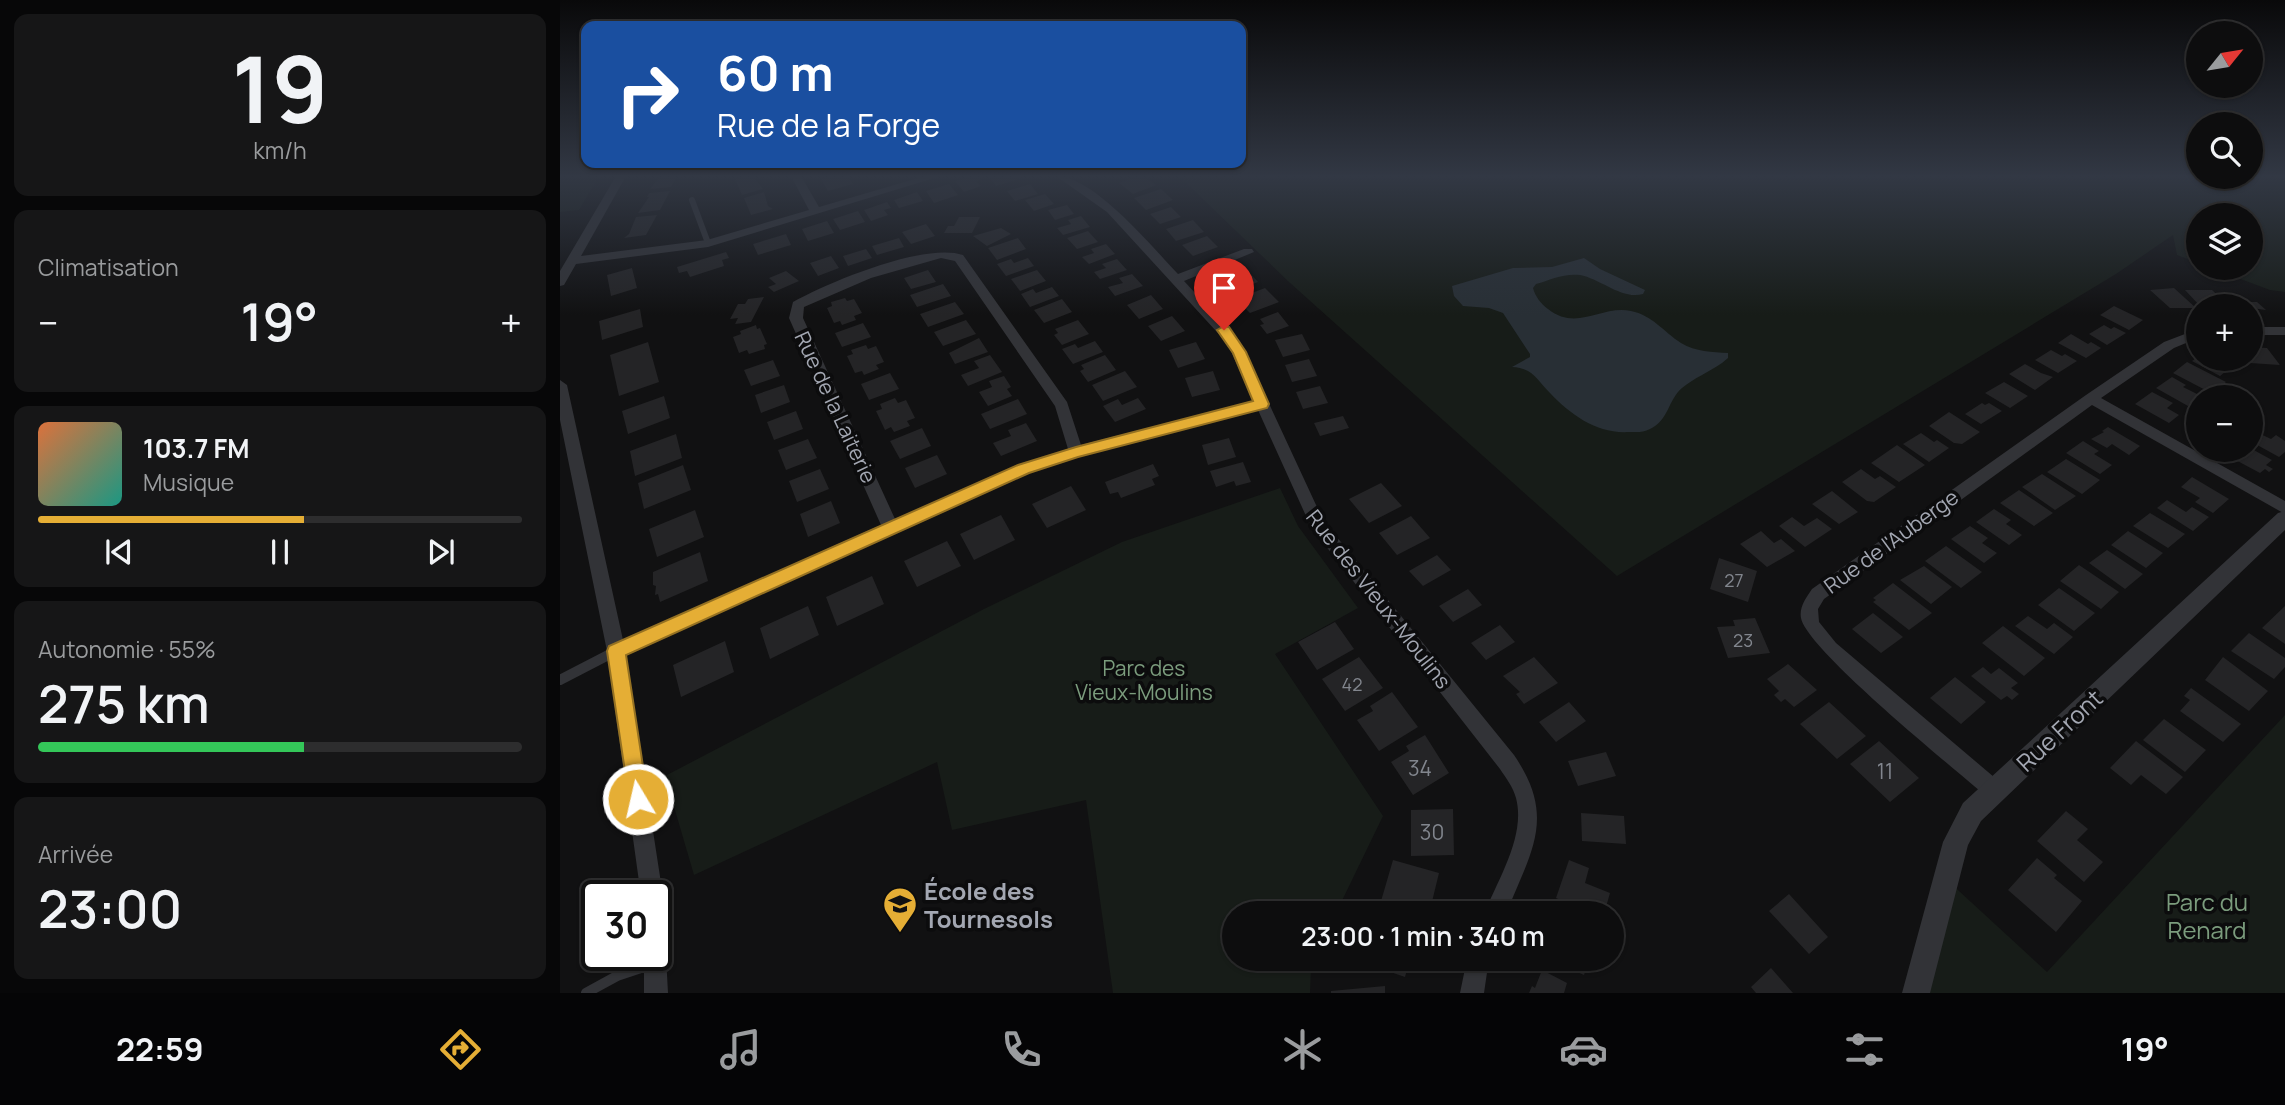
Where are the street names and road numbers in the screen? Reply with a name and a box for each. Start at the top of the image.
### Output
street label: Rue de la Laiterie [789,327,883,487]
street label: Rue de l'Auberge [1818,483,1964,599]
street label: Rue des Vieux-Moulins [1300,504,1458,694]
street label: Rue Front [2009,682,2109,778]

